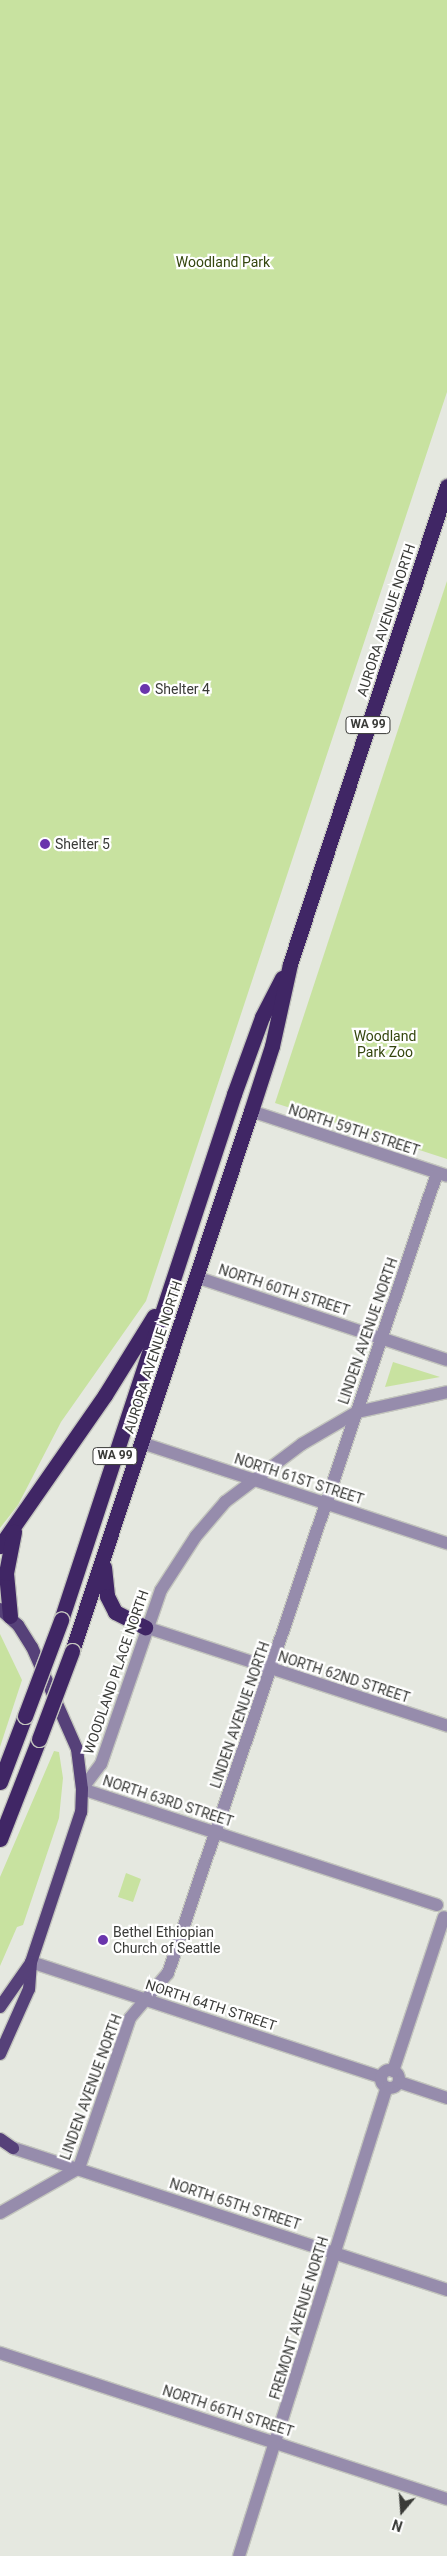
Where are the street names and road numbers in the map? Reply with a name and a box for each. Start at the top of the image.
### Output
street label: AURORA AVENUE NORTH [353,542,419,698]
road number: WA 99 [344,716,392,734]
street label: NORTH 59TH STREET [286,1101,422,1159]
street label: LINDEN AVENUE NORTH [335,1256,401,1406]
street label: NORTH 60TH STREET [216,1261,352,1319]
street label: AURORA AVENUE NORTH [120,1279,186,1435]
road number: WA 99 [91,1446,139,1465]
street label: NORTH 61ST STREET [232,1450,366,1508]
street label: WOODLAND PLACE NORTH [80,1588,152,1756]
street label: LINDEN AVENUE NORTH [207,1640,273,1790]
street label: NORTH 62ND STREET [276,1648,412,1706]
street label: NORTH 63RD STREET [101,1772,235,1830]
street label: NORTH 64TH STREET [143,1976,279,2034]
street label: LINDEN AVENUE NORTH [57,2012,125,2162]
street label: NORTH 65TH STREET [167,2175,303,2233]
street label: FREMONT AVENUE NORTH [266,2234,332,2402]
street label: NORTH 66TH STREET [160,2382,296,2440]

